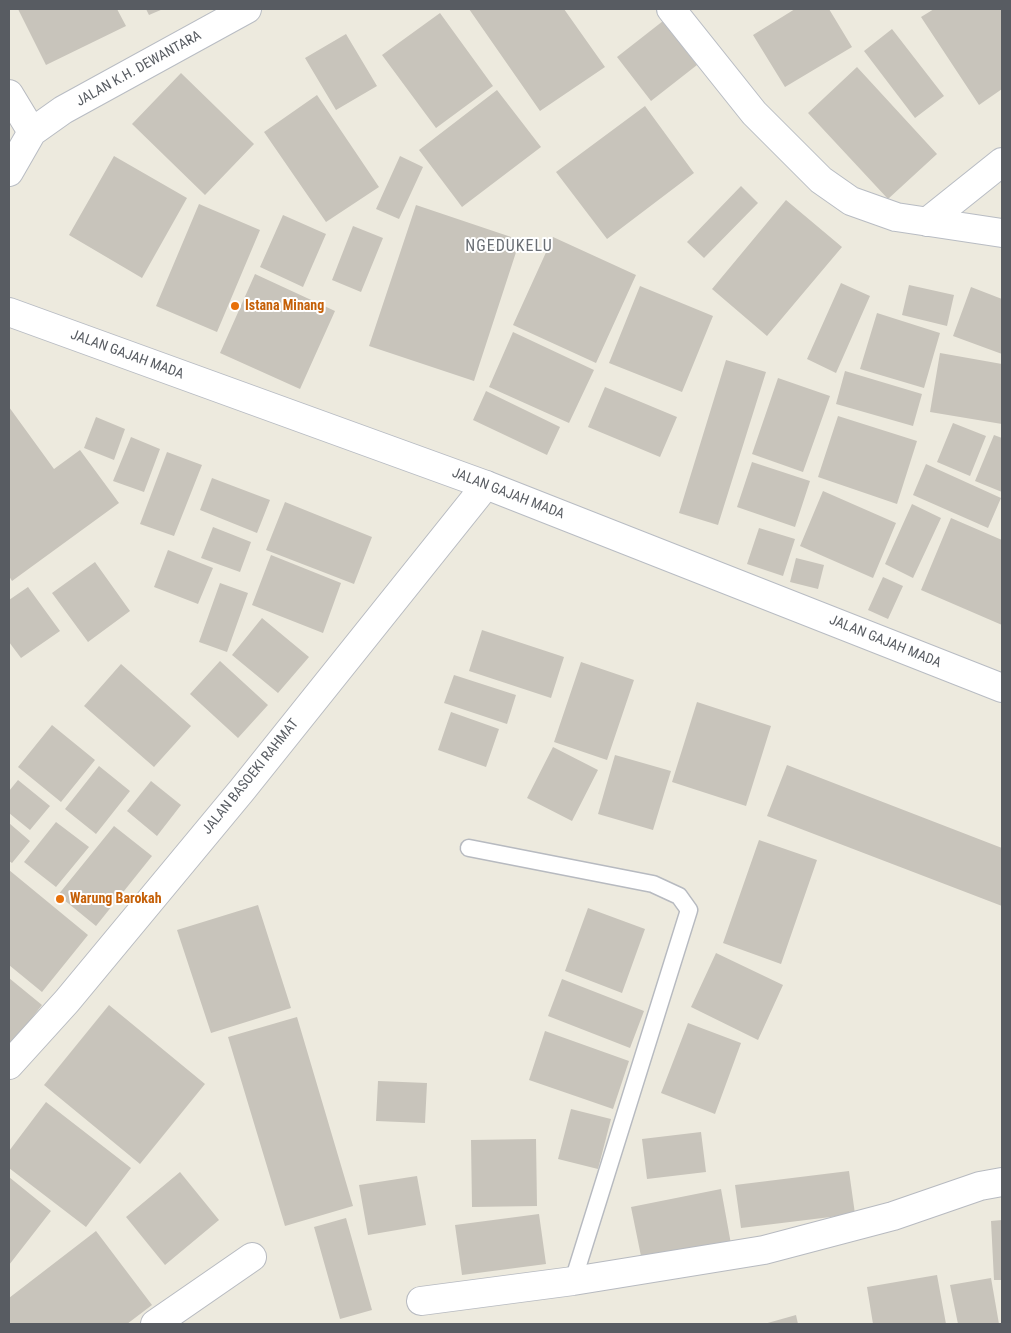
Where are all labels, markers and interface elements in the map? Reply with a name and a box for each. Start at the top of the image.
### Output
street label: JALAN K.H. DEWANTARA [73,28,205,110]
district label: NGEDUKELU [464,237,554,257]
place label: Istana Minang [245,298,324,314]
marker: Istana Minang [229,300,241,312]
street label: JALAN GAJAH MADA [68,327,186,383]
street label: JALAN GAJAH MADA [449,465,567,523]
street label: JALAN GAJAH MADA [827,612,943,672]
street label: JALAN BASOEKI RAHMAT [199,716,303,838]
place label: Warung Barokah [70,891,162,907]
marker: Warung Barokah [54,893,66,905]

